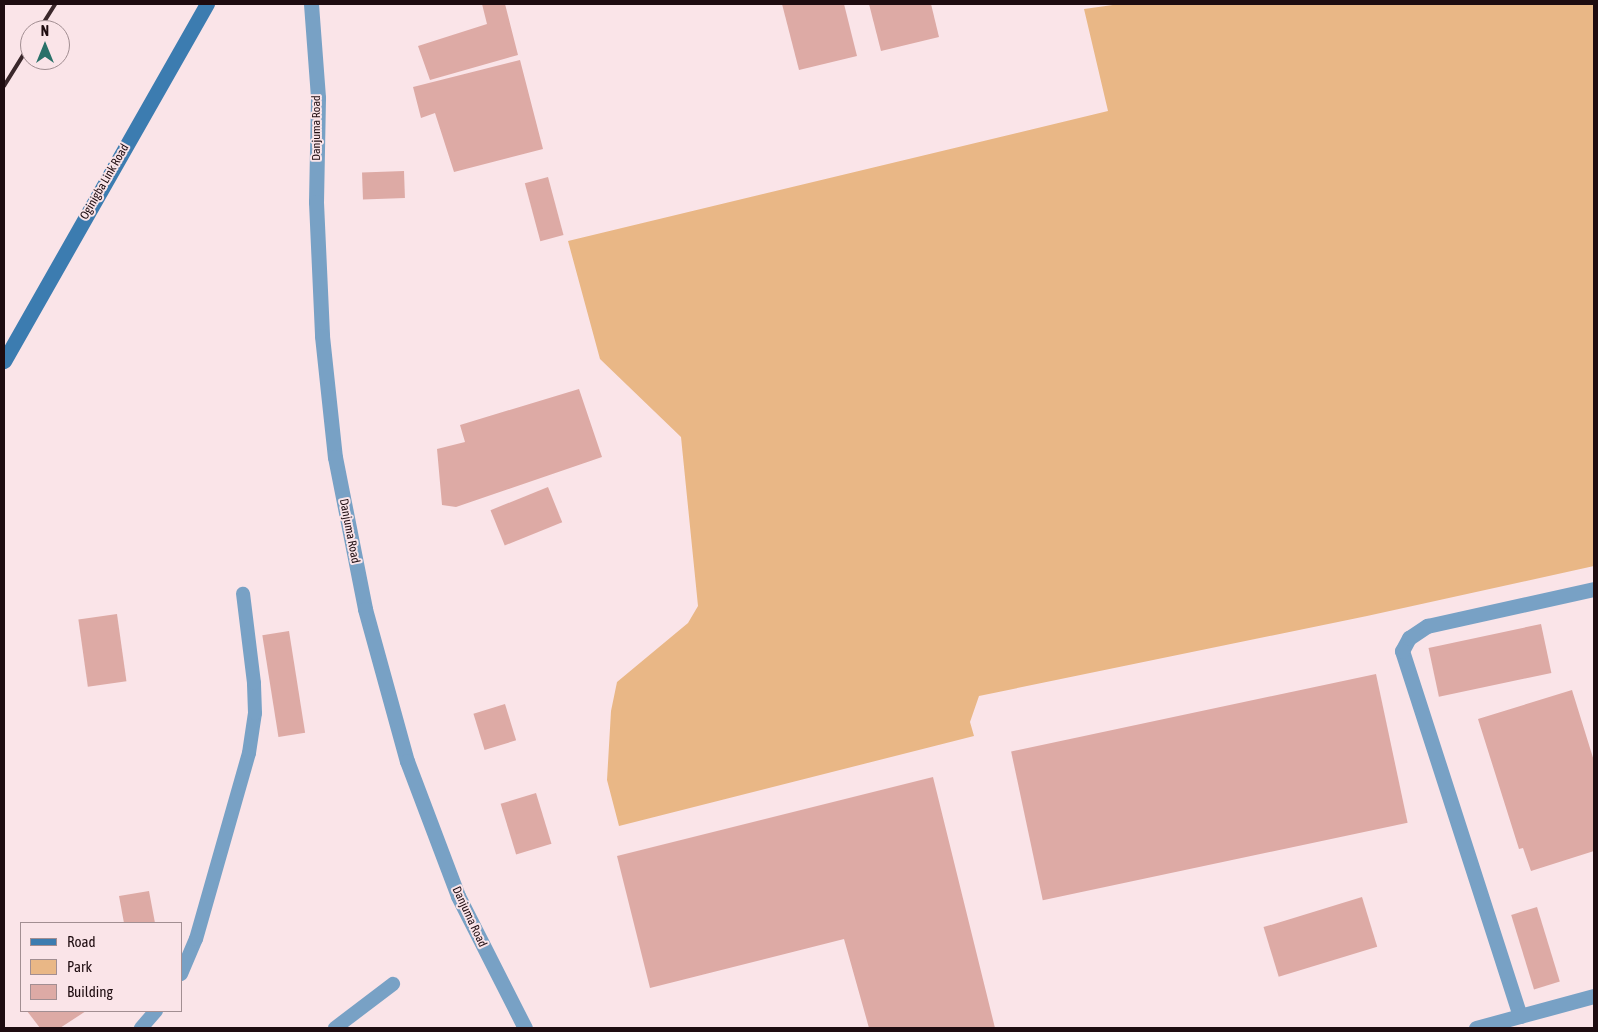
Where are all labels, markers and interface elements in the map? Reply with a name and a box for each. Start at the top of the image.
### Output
north arrow [20,20,70,70]
text: N [41,23,49,39]
street label: Danjuma Road [310,95,324,161]
street label: Oginigba Link Road [78,142,132,222]
street label: Danjuma Road [336,498,362,564]
street label: Danjuma Road [449,884,489,950]
legend [20,922,182,1012]
text: Road [67,933,96,950]
text: Park [67,958,92,975]
text: Building [67,983,113,1000]

